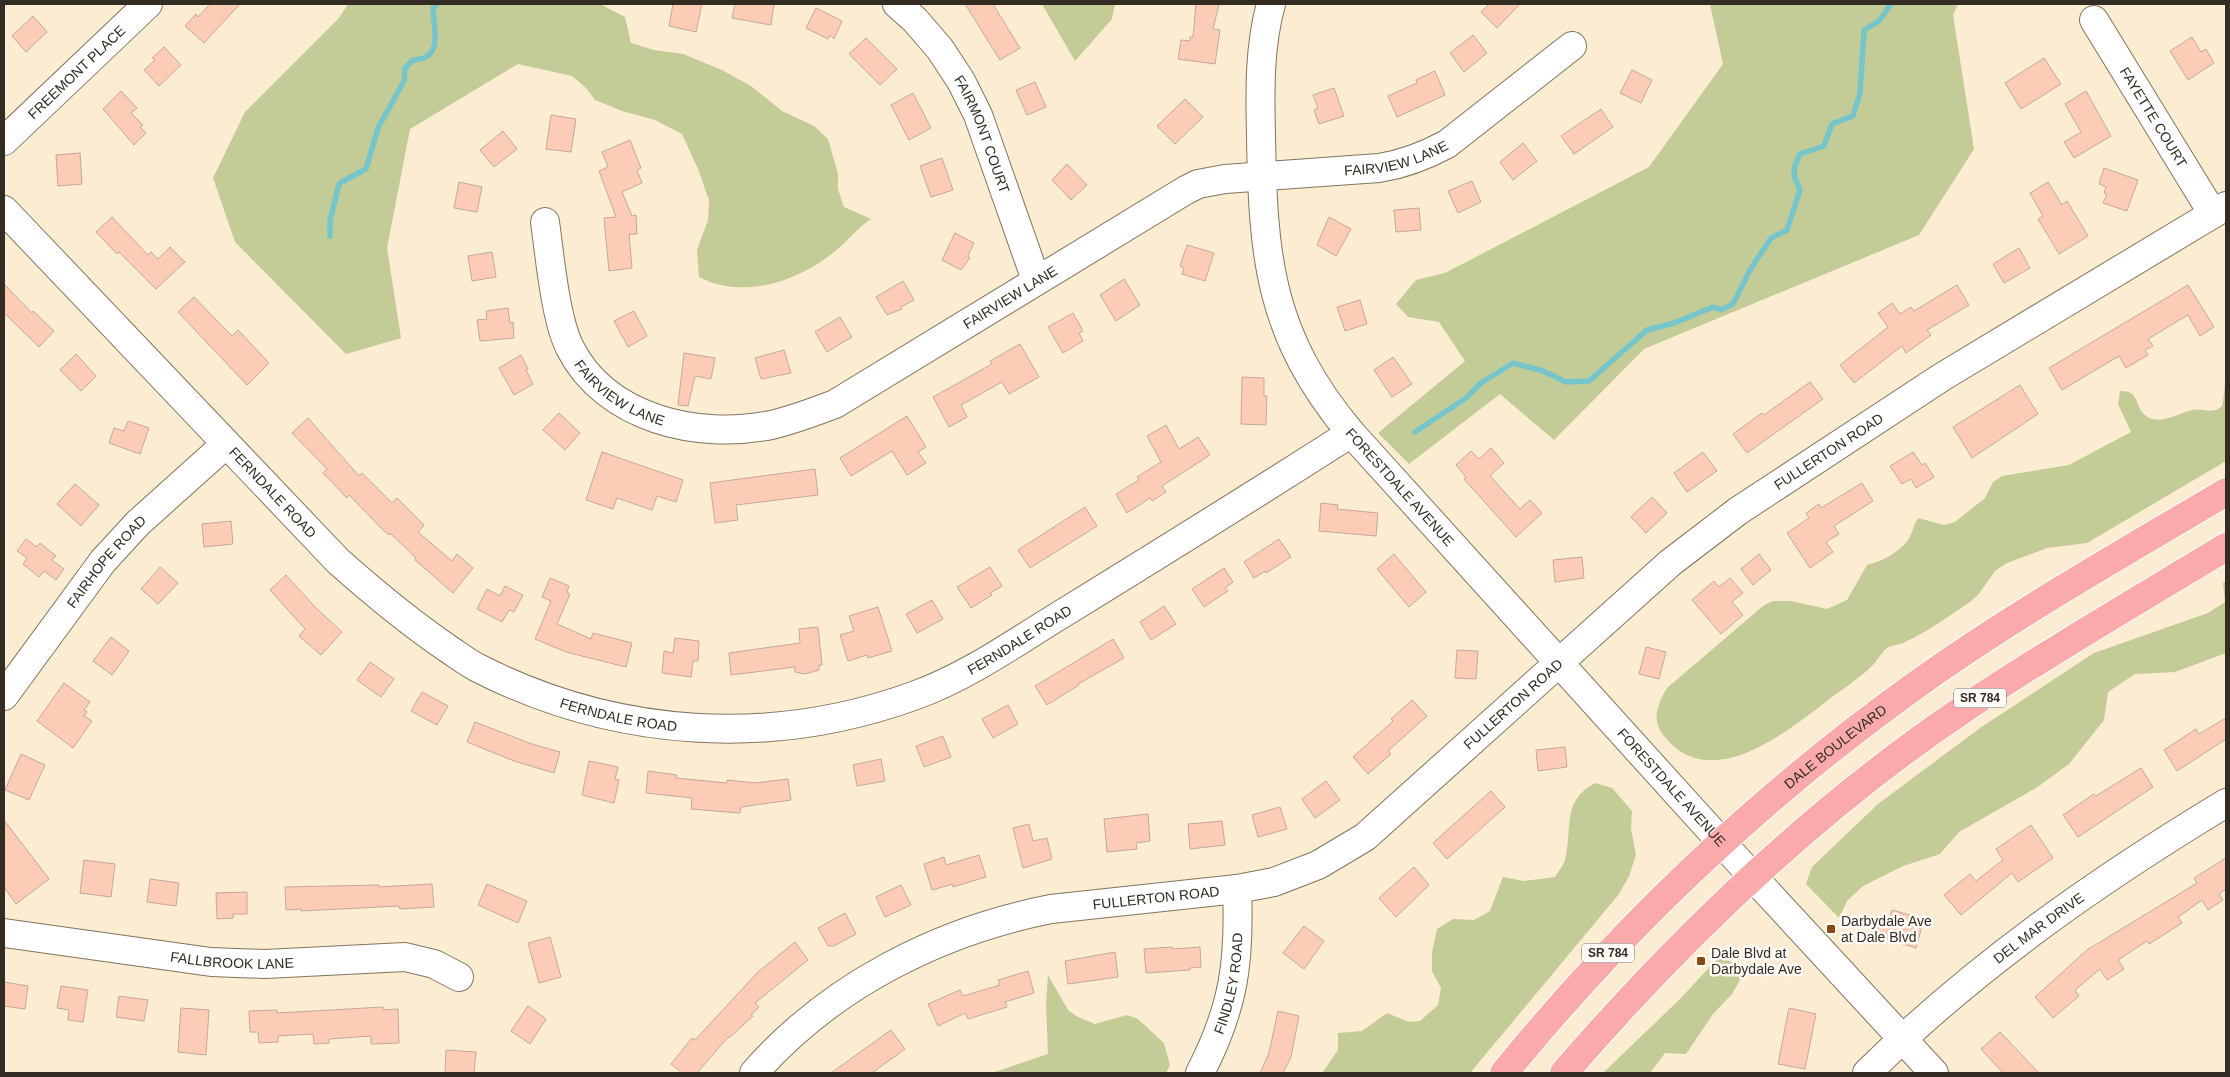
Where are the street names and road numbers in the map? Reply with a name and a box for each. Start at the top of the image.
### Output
street label: FREEMONT PLACE [24,22,128,122]
street label: FAYETTE COURT [2117,64,2191,171]
street label: FAIRMONT COURT [951,72,1013,196]
street label: FAIRVIEW LANE [1344,137,1451,178]
street label: FAIRVIEW LANE [960,262,1060,332]
street label: FAIRVIEW LANE [571,357,667,429]
street label: FULLERTON ROAD [1771,410,1886,493]
street label: FORESTDALE AVENUE [1343,425,1457,549]
street label: FERNDALE ROAD [226,444,320,541]
street label: FAIRHOPE ROAD [63,512,149,611]
street label: FERNDALE ROAD [965,602,1074,678]
street label: FULLERTON ROAD [1460,656,1566,752]
road number: SR 784 [1954,688,2006,708]
street label: FERNDALE ROAD [558,695,678,734]
street label: DALE BOULEVARD [1781,701,1890,792]
street label: FORESTDALE AVENUE [1614,725,1729,849]
street label: FULLERTON ROAD [1092,883,1220,912]
street label: DEL MAR DRIVE [1990,889,2087,967]
street label: FINDLEY ROAD [1211,932,1246,1036]
road number: SR 784 [1582,944,1634,962]
street label: FALLBROOK LANE [169,948,294,972]

